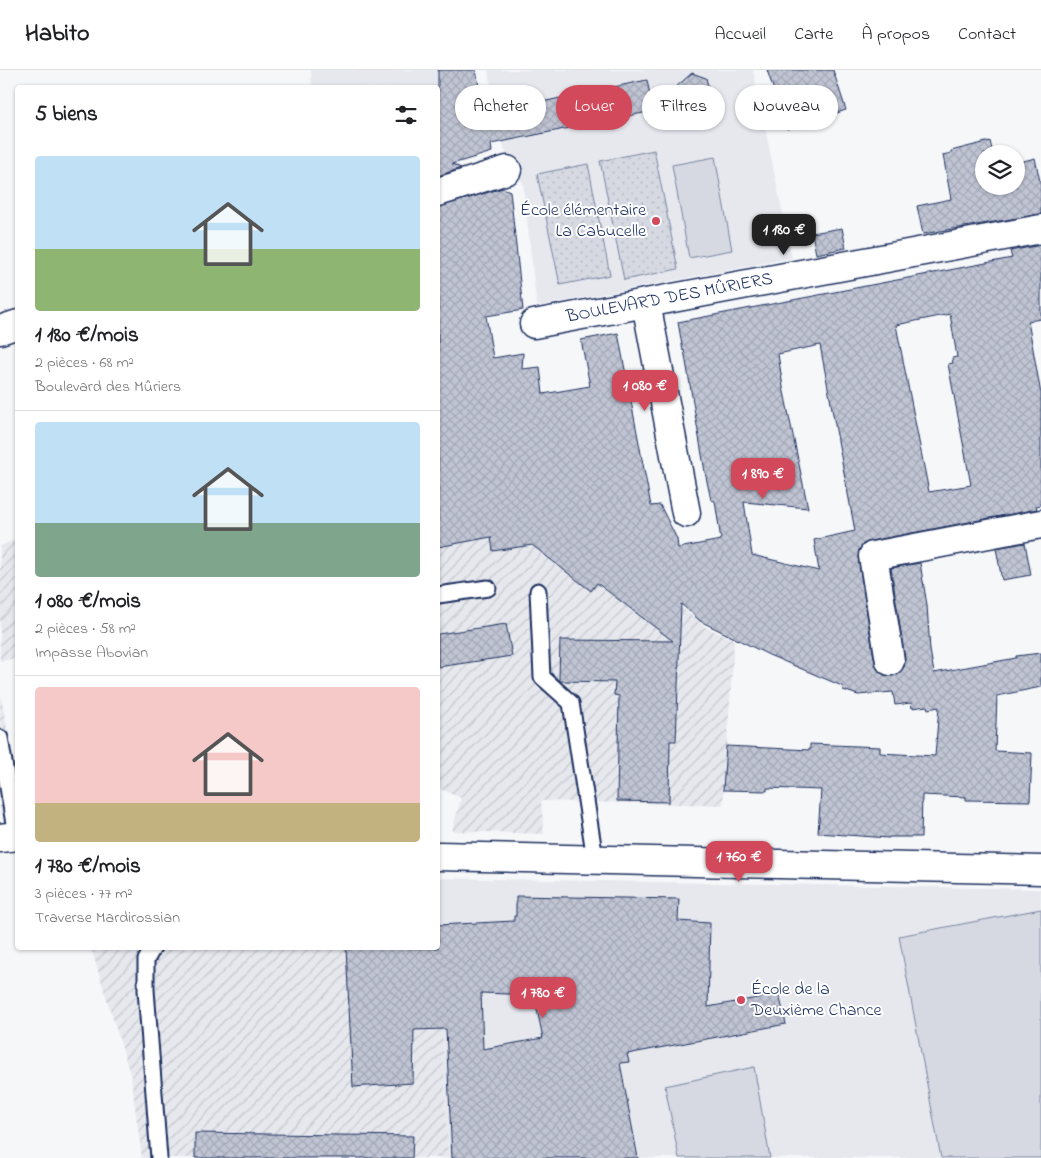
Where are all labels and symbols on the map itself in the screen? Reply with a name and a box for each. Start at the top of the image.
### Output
place label: École élémentaire La Cabucelle [520,198,647,245]
pin: 1 180 € [738,214,830,256]
marker: École élémentaire La Cabucelle [650,215,662,227]
street label: BOULEVARD DES MÛRIERS [563,267,775,331]
pin: 1 080 € [599,370,691,412]
pin: 1 890 € [717,458,809,500]
pin: 1 760 € [693,840,785,883]
pin: 1 780 € [497,976,589,1019]
place label: École de la Deuxième Chance [750,977,882,1024]
marker: École de la Deuxième Chance [735,994,747,1006]

